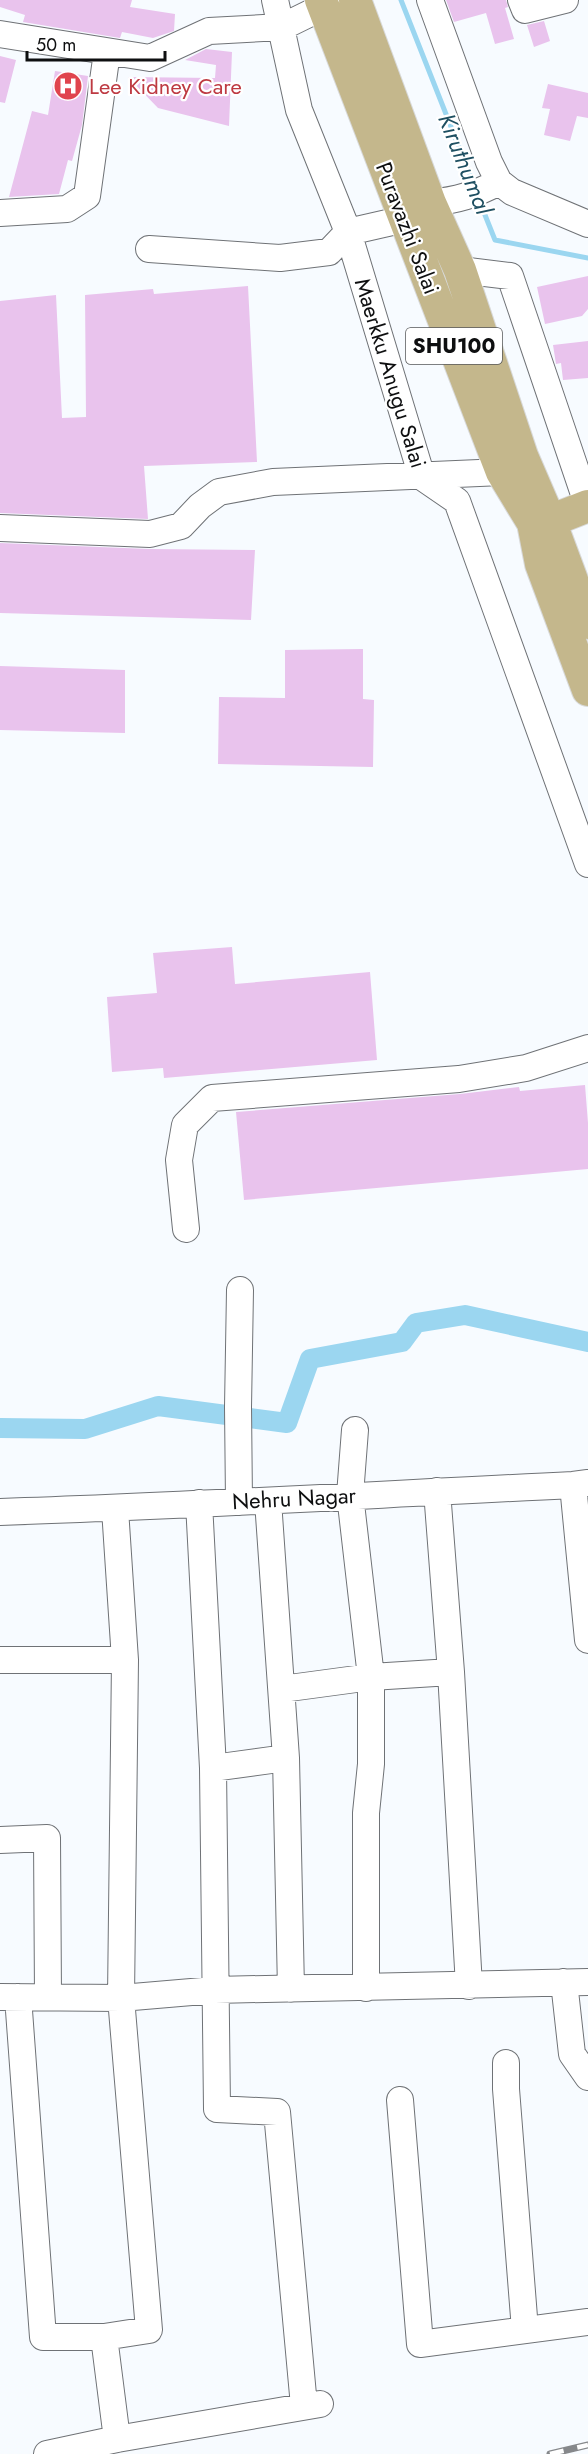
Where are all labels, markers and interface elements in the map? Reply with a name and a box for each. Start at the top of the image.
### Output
scale bar [27,24,165,62]
text: 50 m [36,32,76,58]
hospital icon: Lee Kidney Care [52,70,84,102]
place label: Lee Kidney Care [89,70,242,102]
water label: Kiruthumal [429,108,502,221]
street label: Puravazhi Salai [368,157,448,299]
street label: Maerkku Anugu Salai [347,274,435,472]
road number: SHU100 [406,328,502,364]
street label: Nehru Nagar [231,1479,357,1517]

